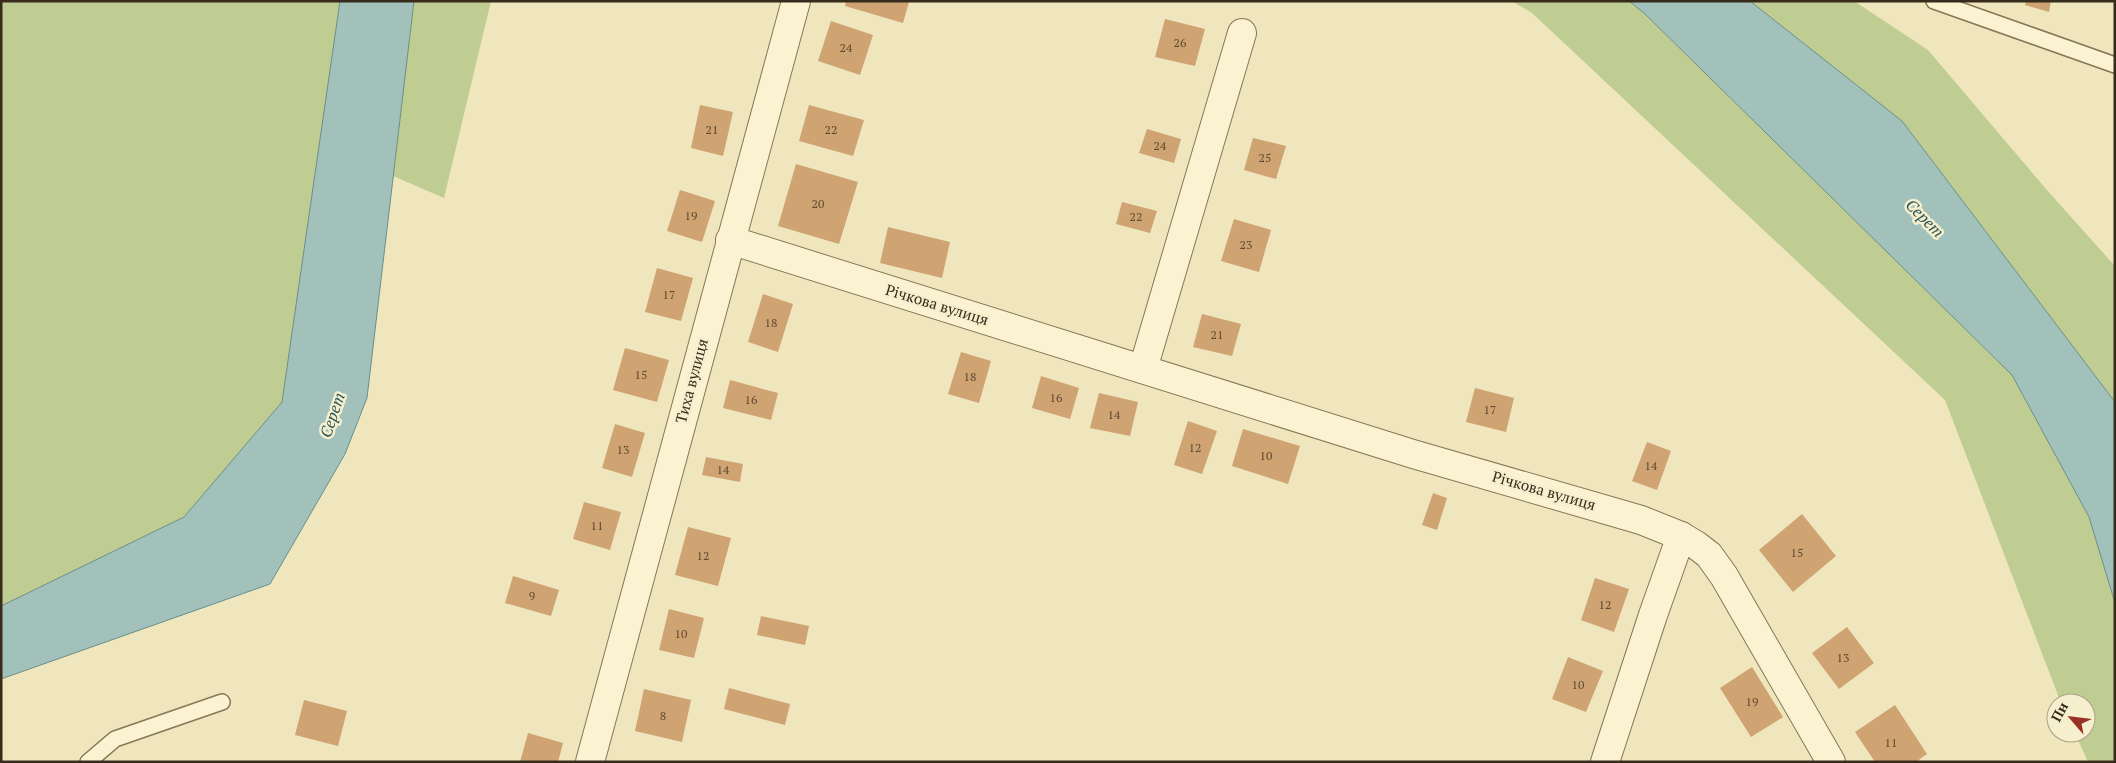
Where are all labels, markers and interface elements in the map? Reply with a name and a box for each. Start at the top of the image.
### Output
house number: 26 [1174,35,1187,50]
house number: 24 [840,40,853,55]
house number: 21 [706,122,718,137]
house number: 22 [825,122,837,137]
house number: 24 [1154,138,1167,153]
house number: 25 [1259,150,1271,165]
water label: Серет [1901,194,1949,242]
house number: 20 [812,196,824,211]
house number: 19 [685,208,697,223]
house number: 22 [1130,209,1142,224]
house number: 23 [1240,237,1252,252]
street label: Річкова вулиця [883,279,991,329]
house number: 17 [663,287,675,302]
house number: 18 [765,315,777,330]
house number: 21 [1211,327,1223,342]
street label: Тиха вулиця [670,336,712,425]
house number: 15 [635,367,647,382]
house number: 18 [964,369,976,384]
water label: Серет [314,390,350,440]
house number: 16 [1050,390,1063,405]
house number: 16 [745,392,758,407]
house number: 17 [1484,402,1496,417]
house number: 14 [1108,407,1121,422]
house number: 12 [1189,440,1201,455]
house number: 13 [617,442,629,457]
house number: 10 [1260,448,1272,463]
house number: 14 [1645,458,1658,473]
house number: 14 [717,462,730,477]
street label: Річкова вулиця [1490,466,1598,514]
house number: 11 [591,518,603,533]
house number: 15 [1791,545,1803,560]
house number: 12 [697,548,709,563]
house number: 9 [529,588,535,603]
house number: 12 [1599,597,1611,612]
house number: 10 [675,626,687,641]
house number: 13 [1837,650,1849,665]
house number: 10 [1572,677,1584,692]
north arrow [2046,693,2096,743]
house number: 19 [1746,694,1758,709]
text: Пн [2046,698,2072,725]
house number: 8 [660,708,666,723]
house number: 11 [1885,735,1897,750]

